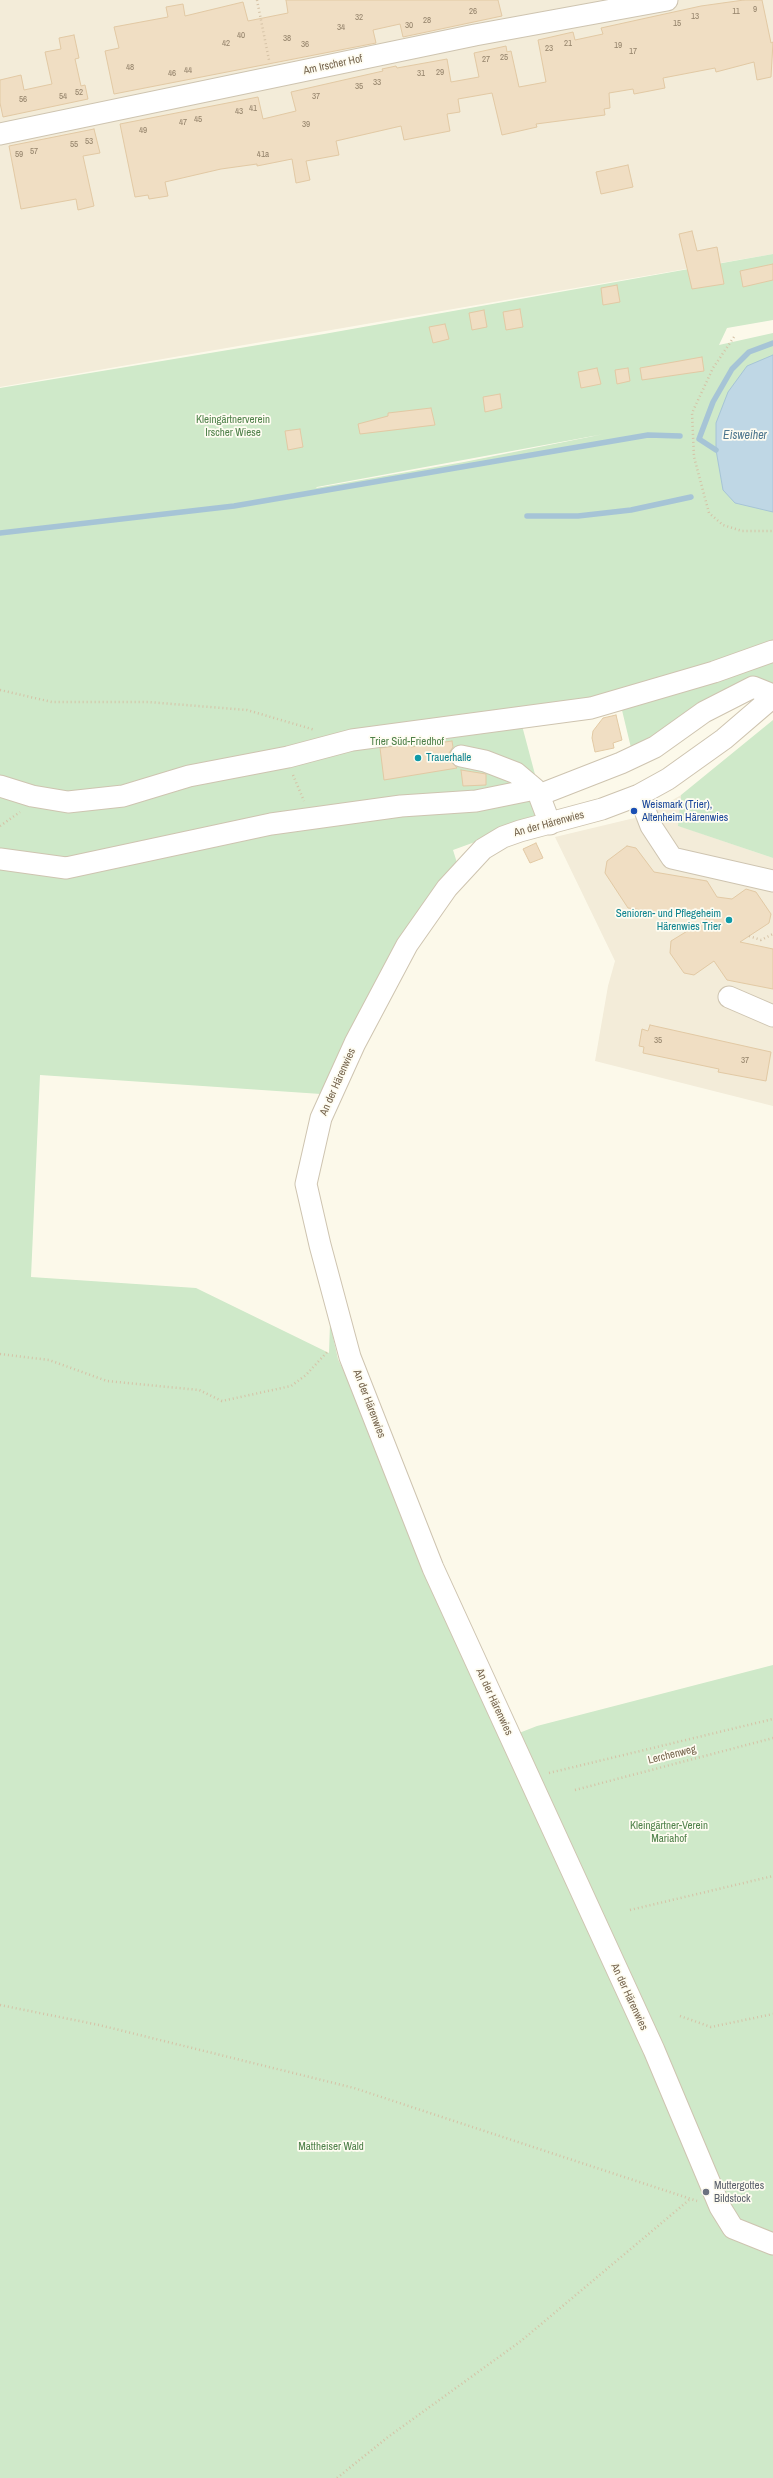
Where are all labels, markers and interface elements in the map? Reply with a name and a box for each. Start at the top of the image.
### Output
house number: 9 [753,5,757,15]
house number: 26 [469,7,477,17]
house number: 11 [732,7,740,17]
house number: 13 [691,12,699,22]
house number: 32 [355,13,363,23]
house number: 28 [423,16,431,26]
house number: 15 [673,19,681,29]
house number: 30 [405,21,413,31]
house number: 34 [337,23,345,33]
house number: 40 [237,31,245,41]
house number: 38 [283,34,291,44]
house number: 42 [222,39,230,49]
house number: 21 [564,39,572,49]
house number: 36 [301,40,309,50]
house number: 19 [614,41,622,51]
house number: 23 [545,44,553,54]
house number: 17 [629,47,637,57]
street label: Am Irscher Hof [302,52,364,78]
house number: 25 [500,53,508,63]
house number: 27 [482,55,490,65]
house number: 48 [126,63,134,73]
house number: 44 [184,66,192,76]
house number: 29 [436,68,444,78]
house number: 46 [168,69,176,79]
house number: 31 [417,69,425,79]
house number: 33 [373,78,381,88]
house number: 35 [355,82,363,92]
house number: 52 [75,88,83,98]
house number: 54 [59,92,67,102]
house number: 37 [312,92,320,102]
house number: 56 [19,95,27,105]
house number: 41 [249,104,257,114]
house number: 43 [235,107,243,117]
house number: 45 [194,115,202,125]
house number: 47 [179,118,187,128]
house number: 39 [302,120,310,130]
house number: 49 [139,126,147,136]
house number: 53 [85,137,93,147]
house number: 55 [70,140,78,150]
house number: 57 [30,147,38,157]
house number: 59 [15,150,23,160]
house number: 41a [257,150,269,160]
park label: Kleingärtnerverein Irscher Wiese [196,413,270,439]
water label: Eisweiher [723,429,767,443]
park label: Trier Süd-Friedhof [370,735,444,749]
place label: Trauerhalle [426,751,471,765]
marker: Trauerhalle [413,753,423,763]
place label: Weismark (Trier), Altenheim Härenwies [642,798,728,824]
marker: Weismark (Trier), Altenheim Härenwies [629,806,639,816]
street label: An der Härenwies [512,808,586,840]
place label: Senioren- und Pflegeheim Härenwies Trier [616,907,721,933]
marker: Senioren- und Pflegeheim Härenwies Trier [724,915,734,925]
house number: 35 [654,1036,662,1046]
street label: An der Härenwies [317,1046,359,1118]
house number: 37 [741,1056,749,1066]
street label: An der Härenwies [350,1368,388,1440]
street label: An der Härenwies [473,1666,515,1738]
street label: Lerchenweg [647,1743,697,1767]
park label: Kleingärtner-Verein Mariahof [630,1819,708,1845]
street label: An der Härenwies [608,1961,650,2033]
park label: Mattheiser Wald [298,2140,364,2154]
place label: Muttergottes Bildstock [714,2179,764,2205]
marker: Muttergottes Bildstock [701,2187,711,2197]

